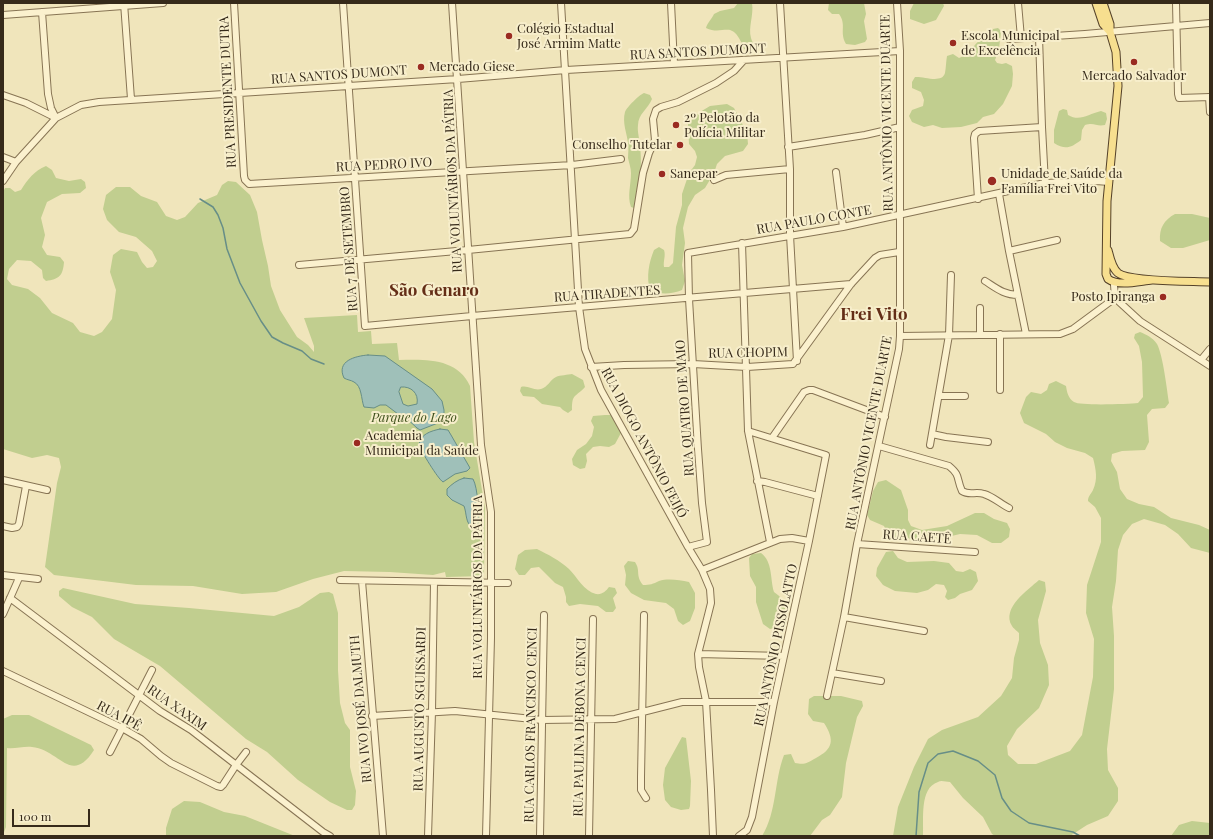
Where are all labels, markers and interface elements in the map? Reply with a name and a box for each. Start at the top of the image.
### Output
street label: RUA ANTÔNIO VICENTE DUARTE [877,14,897,212]
street label: RUA PRESIDENTE DUTRA [216,16,240,168]
place label: Colégio Estadual José Armim Matte [517,21,621,52]
place label: Escola Municipal de Excelência [961,28,1060,59]
marker: Colégio Estadual José Armim Matte [504,31,514,41]
marker: Escola Municipal de Excelência [948,38,958,48]
street label: RUA SANTOS DUMONT [629,41,767,63]
marker: Mercado Salvador [1129,57,1139,67]
place label: Mercado Giese [429,59,515,75]
street label: RUA SANTOS DUMONT [270,62,408,88]
marker: Mercado Giese [416,62,426,72]
place label: Mercado Salvador [1082,68,1186,84]
street label: RUA VOLUNTÁRIOS DA PÁTRIA [440,89,466,273]
place label: 2º Pelotão da Polícia Militar [684,110,765,141]
marker: 2º Pelotão da Polícia Militar [671,120,681,130]
place label: Conselho Tutelar [572,137,672,153]
marker: Conselho Tutelar [675,140,685,150]
street label: RUA PEDRO IVO [335,155,433,175]
place label: Sanepar [670,166,718,182]
place label: Unidade de Saúde da Família Frei Vito [1001,166,1122,197]
marker: Sanepar [657,169,667,179]
marker: Unidade de Saúde da Família Frei Vito [986,175,998,187]
street label: RUA 7 DE SETEMBRO [337,186,361,312]
street label: RUA PAULO CONTE [755,202,873,238]
district label: São Genaro [389,281,479,301]
street label: RUA TIRADENTES [553,283,661,305]
place label: Posto Ipiranga [1071,289,1155,305]
marker: Posto Ipiranga [1158,292,1168,302]
district label: Frei Vito [840,305,908,325]
street label: RUA ANTÔNIO VICENTE DUARTE [843,335,895,531]
street label: RUA QUATRO DE MAIO [672,339,698,477]
street label: RUA CHOPIM [708,345,788,361]
street label: RUA DIOGO ANTÔNIO FEIJÓ [598,365,690,521]
park label: Parque do Lago [371,410,457,426]
place label: Academia Municipal da Saúde [365,428,479,459]
marker: Academia Municipal da Saúde [352,438,362,448]
street label: RUA VOLUNTÁRIOS DA PÁTRIA [470,495,486,679]
street label: RUA CAETÊ [882,527,952,547]
street label: RUA ANTÔNIO PISSOLATTO [751,562,801,728]
street label: RUA AUGUSTO SGUISSARDI [411,627,429,791]
street label: RUA CARLOS FRANCISCO CENCI [521,627,541,823]
street label: RUA IVO JOSÉ DALMUTH [347,634,375,784]
street label: RUA PAULINA DEBONA CENCI [571,637,589,817]
street label: RUA XAXIM [144,682,210,734]
street label: RUA IPÊ [94,698,144,734]
scale bar [14,801,92,827]
text: 100 m [19,808,51,824]

